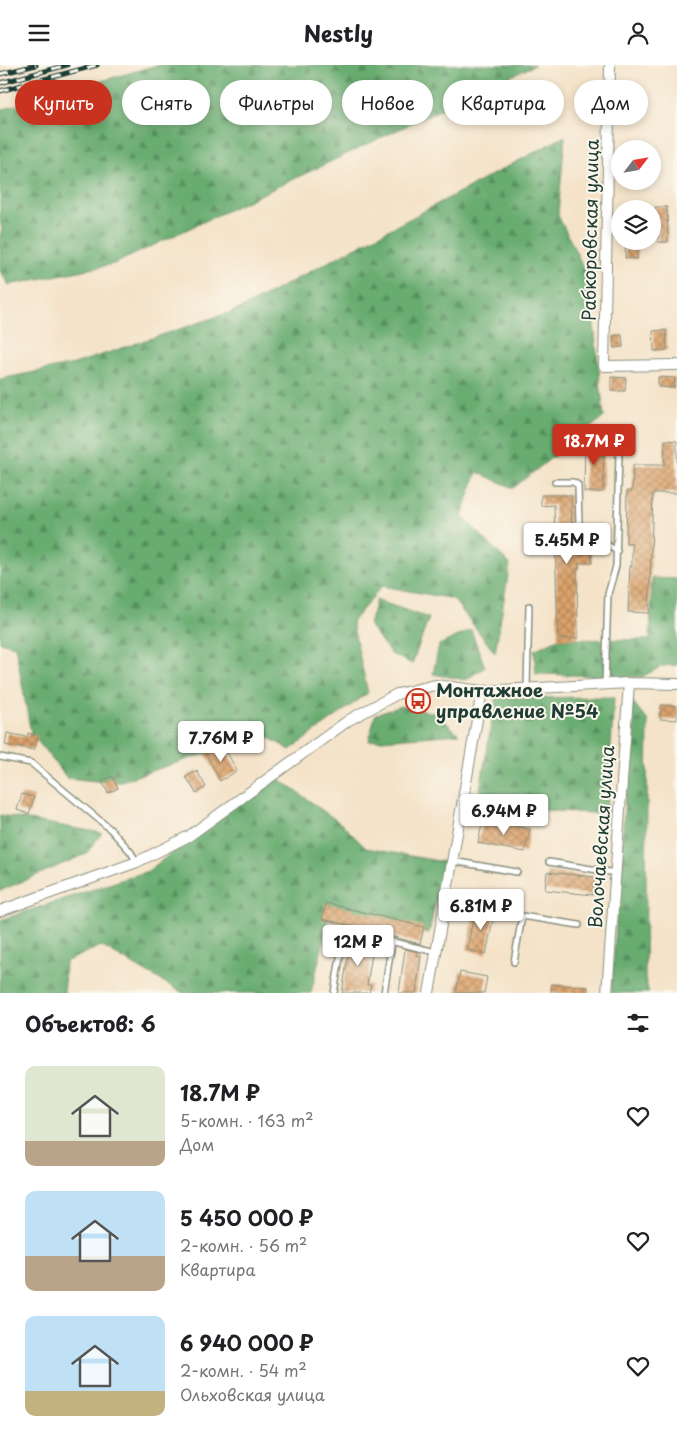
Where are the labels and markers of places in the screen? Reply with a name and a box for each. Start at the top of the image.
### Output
pin: 18.7M ₽ [548,423,640,466]
pin: 5.45M ₽ [521,523,613,565]
place label: Монтажное управление №54 [436,676,598,724]
bus stop icon: Монтажное управление №54 [405,688,431,714]
pin: 7.76M ₽ [175,721,267,763]
pin: 6.94M ₽ [458,793,550,836]
pin: 6.81M ₽ [435,889,527,931]
pin: 12M ₽ [323,925,393,967]

